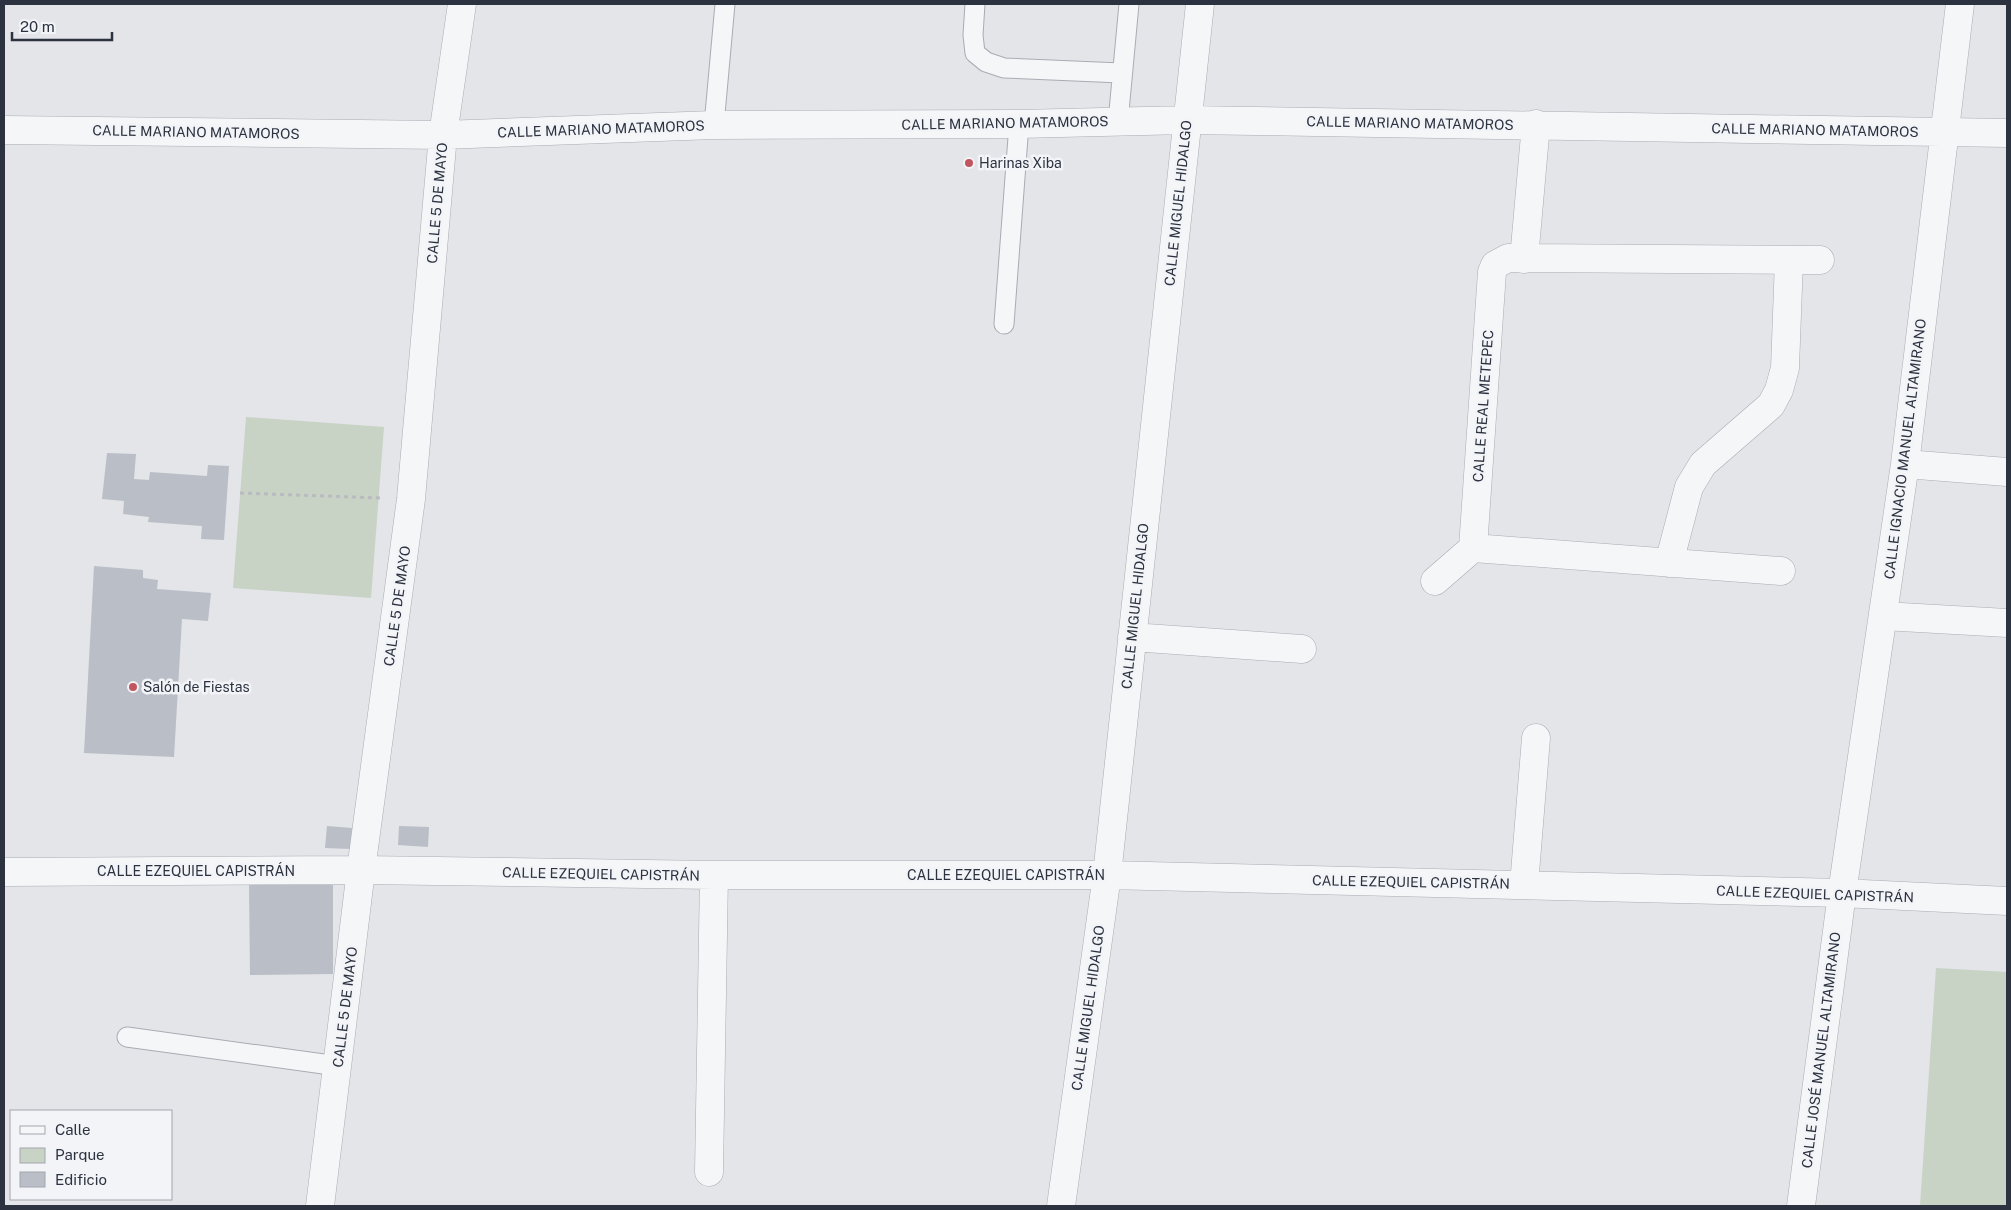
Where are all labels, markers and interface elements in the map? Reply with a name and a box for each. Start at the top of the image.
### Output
scale bar [12,10,112,42]
text: 20 m [20,18,55,35]
street label: CALLE MARIANO MATAMOROS [901,113,1109,133]
street label: CALLE MARIANO MATAMOROS [1306,113,1514,133]
street label: CALLE MARIANO MATAMOROS [497,117,705,141]
street label: CALLE MIGUEL HIDALGO [1161,119,1195,287]
street label: CALLE MARIANO MATAMOROS [1711,120,1919,140]
street label: CALLE MARIANO MATAMOROS [92,122,300,142]
street label: CALLE 5 DE MAYO [424,142,450,264]
place label: Harinas Xiba [979,155,1062,171]
marker: Harinas Xiba [963,157,975,169]
street label: CALLE IGNACIO MANUEL ALTAMIRANO [1881,318,1929,580]
street label: CALLE REAL METEPEC [1470,329,1496,483]
street label: CALLE MIGUEL HIDALGO [1118,522,1152,690]
street label: CALLE 5 DE MAYO [381,545,413,667]
place label: Salón de Fiestas [143,679,250,695]
marker: Salón de Fiestas [127,681,139,693]
street label: CALLE EZEQUIEL CAPISTRÁN [97,862,295,879]
street label: CALLE EZEQUIEL CAPISTRÁN [502,863,700,884]
street label: CALLE EZEQUIEL CAPISTRÁN [907,866,1105,883]
street label: CALLE EZEQUIEL CAPISTRÁN [1312,871,1510,892]
street label: CALLE EZEQUIEL CAPISTRÁN [1716,882,1914,905]
street label: CALLE MIGUEL HIDALGO [1068,924,1108,1092]
street label: CALLE JOSÉ MANUEL ALTAMIRANO [1798,931,1843,1169]
street label: CALLE 5 DE MAYO [330,946,360,1068]
legend [10,1110,172,1200]
text: Calle [55,1121,91,1138]
text: Parque [55,1146,105,1163]
text: Edificio [55,1171,107,1188]

